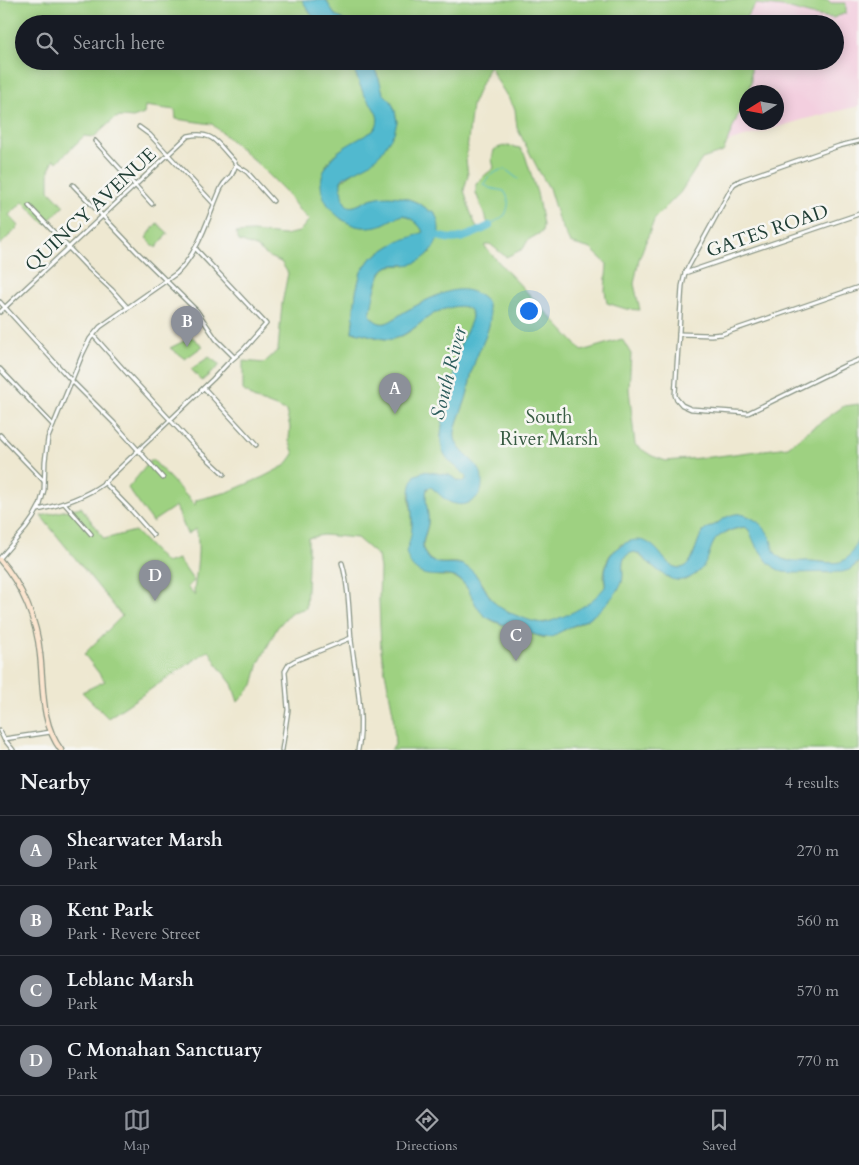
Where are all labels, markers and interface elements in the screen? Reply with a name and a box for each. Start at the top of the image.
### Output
search box [15,15,844,70]
icon: search [33,29,61,57]
text: Search here [73,30,165,56]
north arrow [739,85,784,130]
street label: QUINCY AVENUE [19,142,162,278]
street label: GATES ROAD [703,198,832,264]
your location [516,298,542,324]
pin: B [171,306,203,347]
water label: South River [424,323,473,422]
pin: A [379,373,411,414]
park label: South River Marsh [500,404,599,452]
pin: D [139,560,171,601]
pin: C [500,620,532,661]
text: Nearby [20,768,91,797]
text: 4 results [785,772,839,794]
text: Shearwater Marsh [67,827,223,853]
text: A [30,840,42,862]
text: 270 m [797,840,839,862]
text: Park [67,853,98,875]
text: Kent Park [67,897,154,923]
text: B [30,910,42,932]
text: 560 m [797,910,839,932]
text: Park · Revere Street [67,923,200,945]
text: Leblanc Marsh [67,967,194,993]
text: C [30,980,42,1002]
text: 570 m [797,980,839,1002]
text: Park [67,993,98,1015]
text: C Monahan Sanctuary [67,1037,262,1063]
text: D [29,1050,43,1072]
text: 770 m [797,1050,839,1072]
text: Park [67,1063,98,1085]
tab: Map [123,1106,151,1155]
tab: Directions [396,1106,457,1155]
tab: Saved [702,1106,736,1155]

